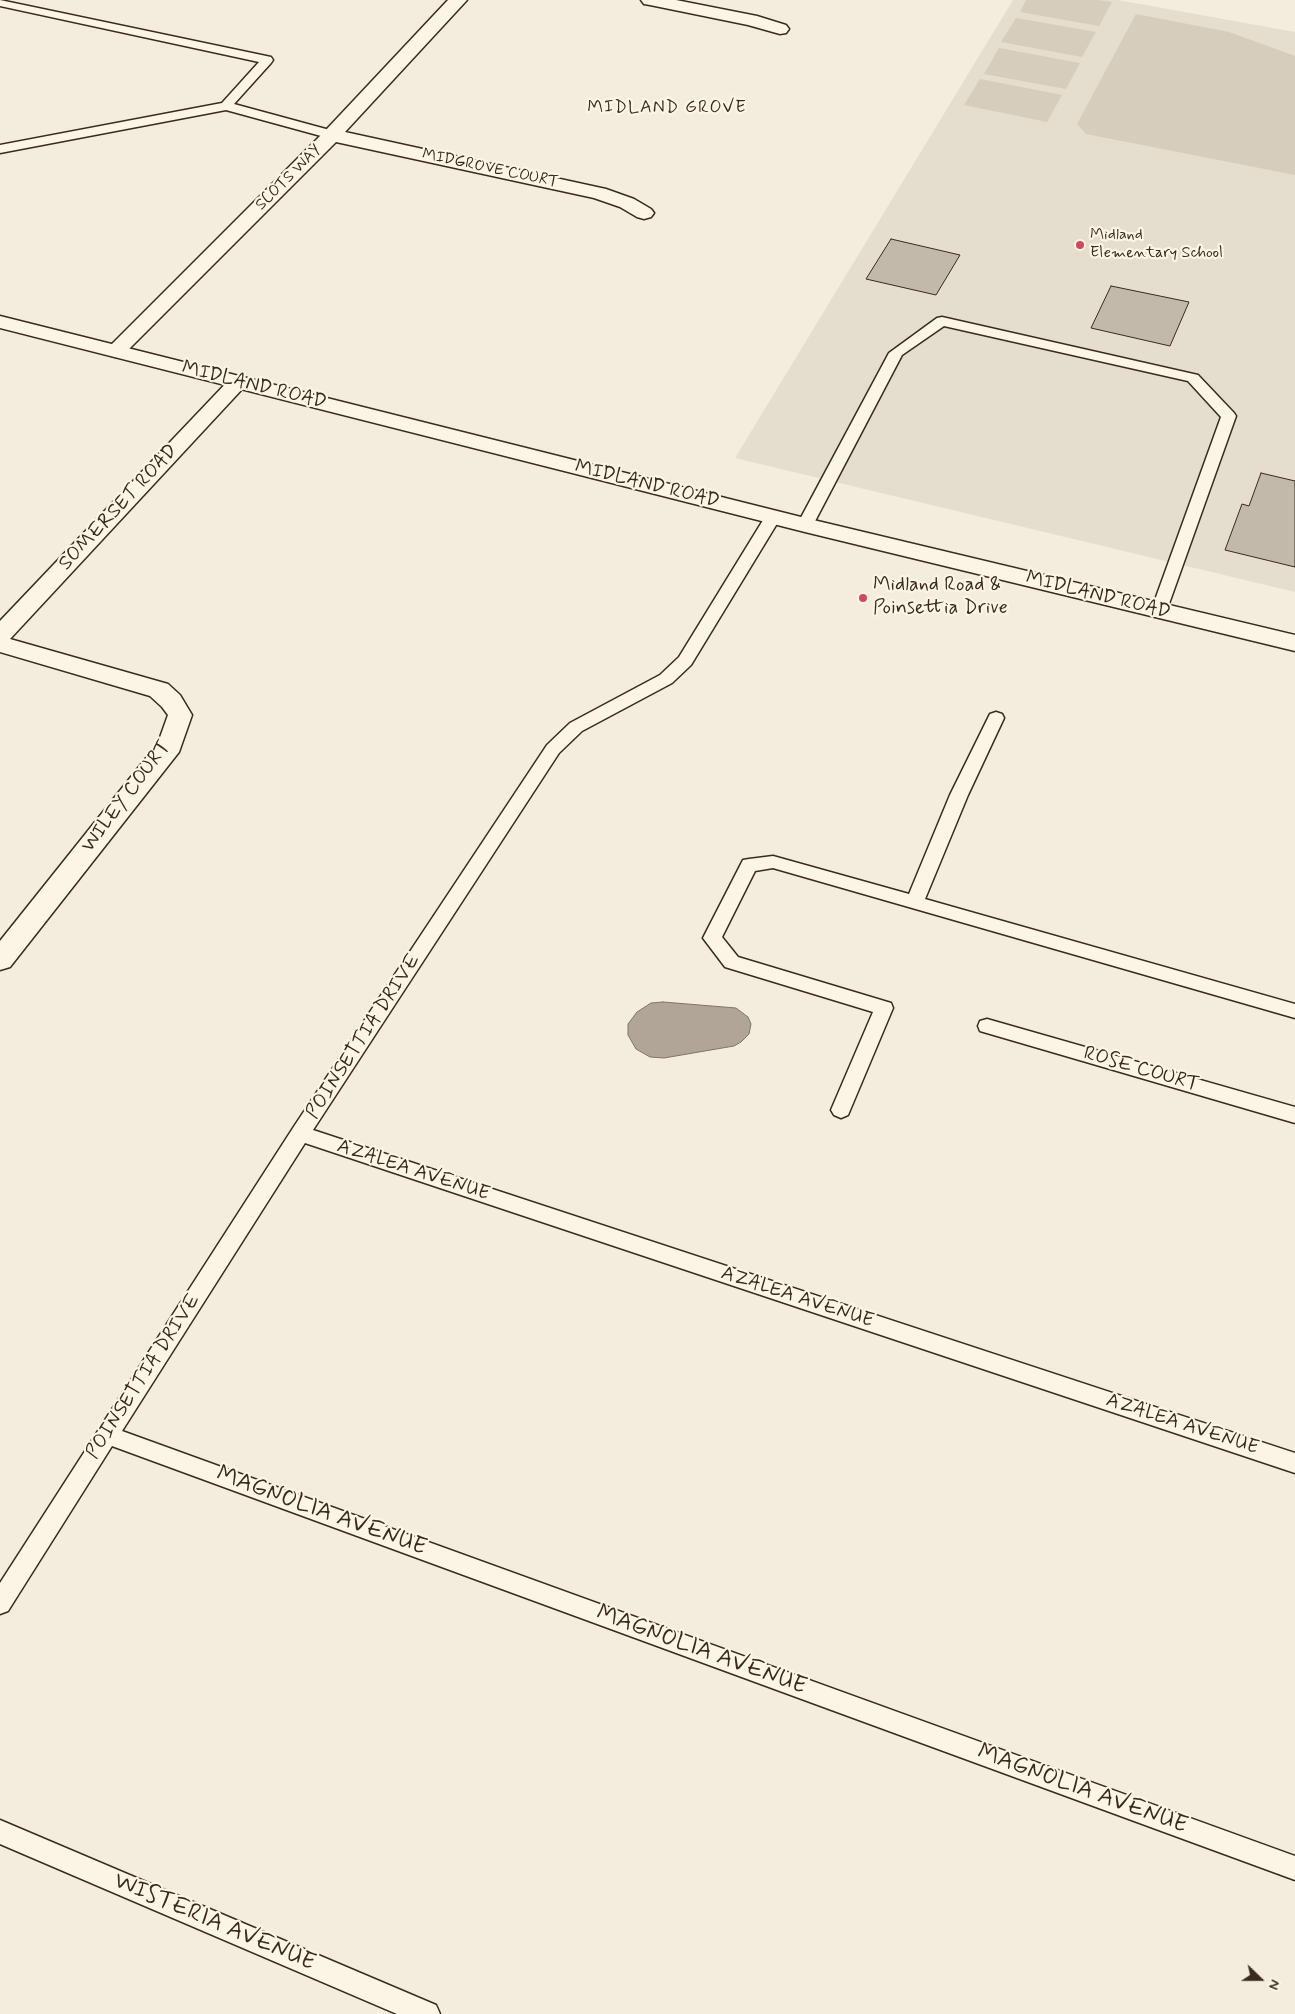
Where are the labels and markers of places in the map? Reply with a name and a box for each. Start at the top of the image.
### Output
place label: Midland Elementary School [1090,226,1223,264]
marker: Midland Elementary School [1074,239,1086,251]
place label: Midland Road & Poinsettia Drive [873,574,1008,621]
marker: Midland Road & Poinsettia Drive [857,592,869,604]

